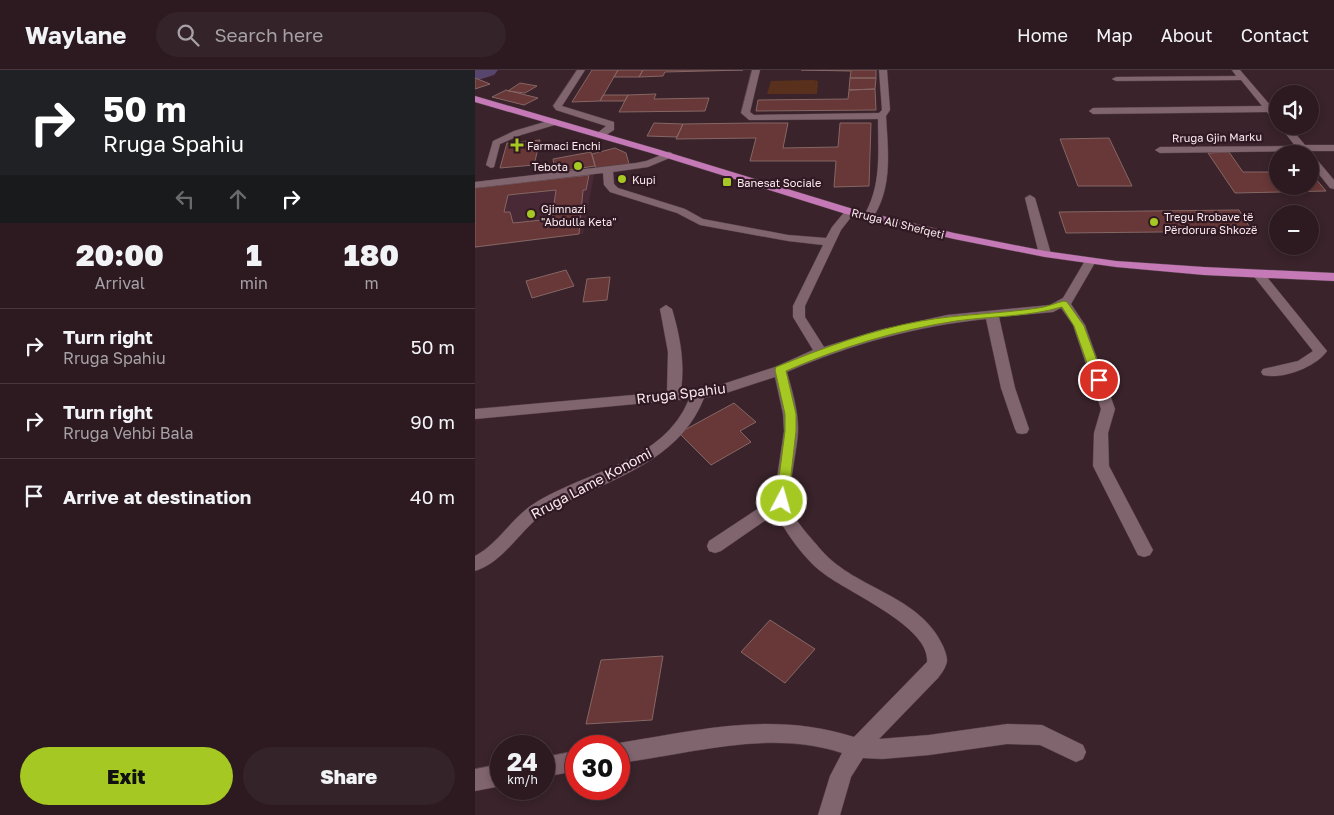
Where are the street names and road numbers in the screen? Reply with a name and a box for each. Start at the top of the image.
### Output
street label: Rruga Gjin Marku [1172,130,1262,144]
street label: Rruga Ali Shefqeti [850,205,946,241]
street label: Rruga Spahiu [635,379,727,407]
street label: Rruga Lame Konomi [528,444,654,522]

